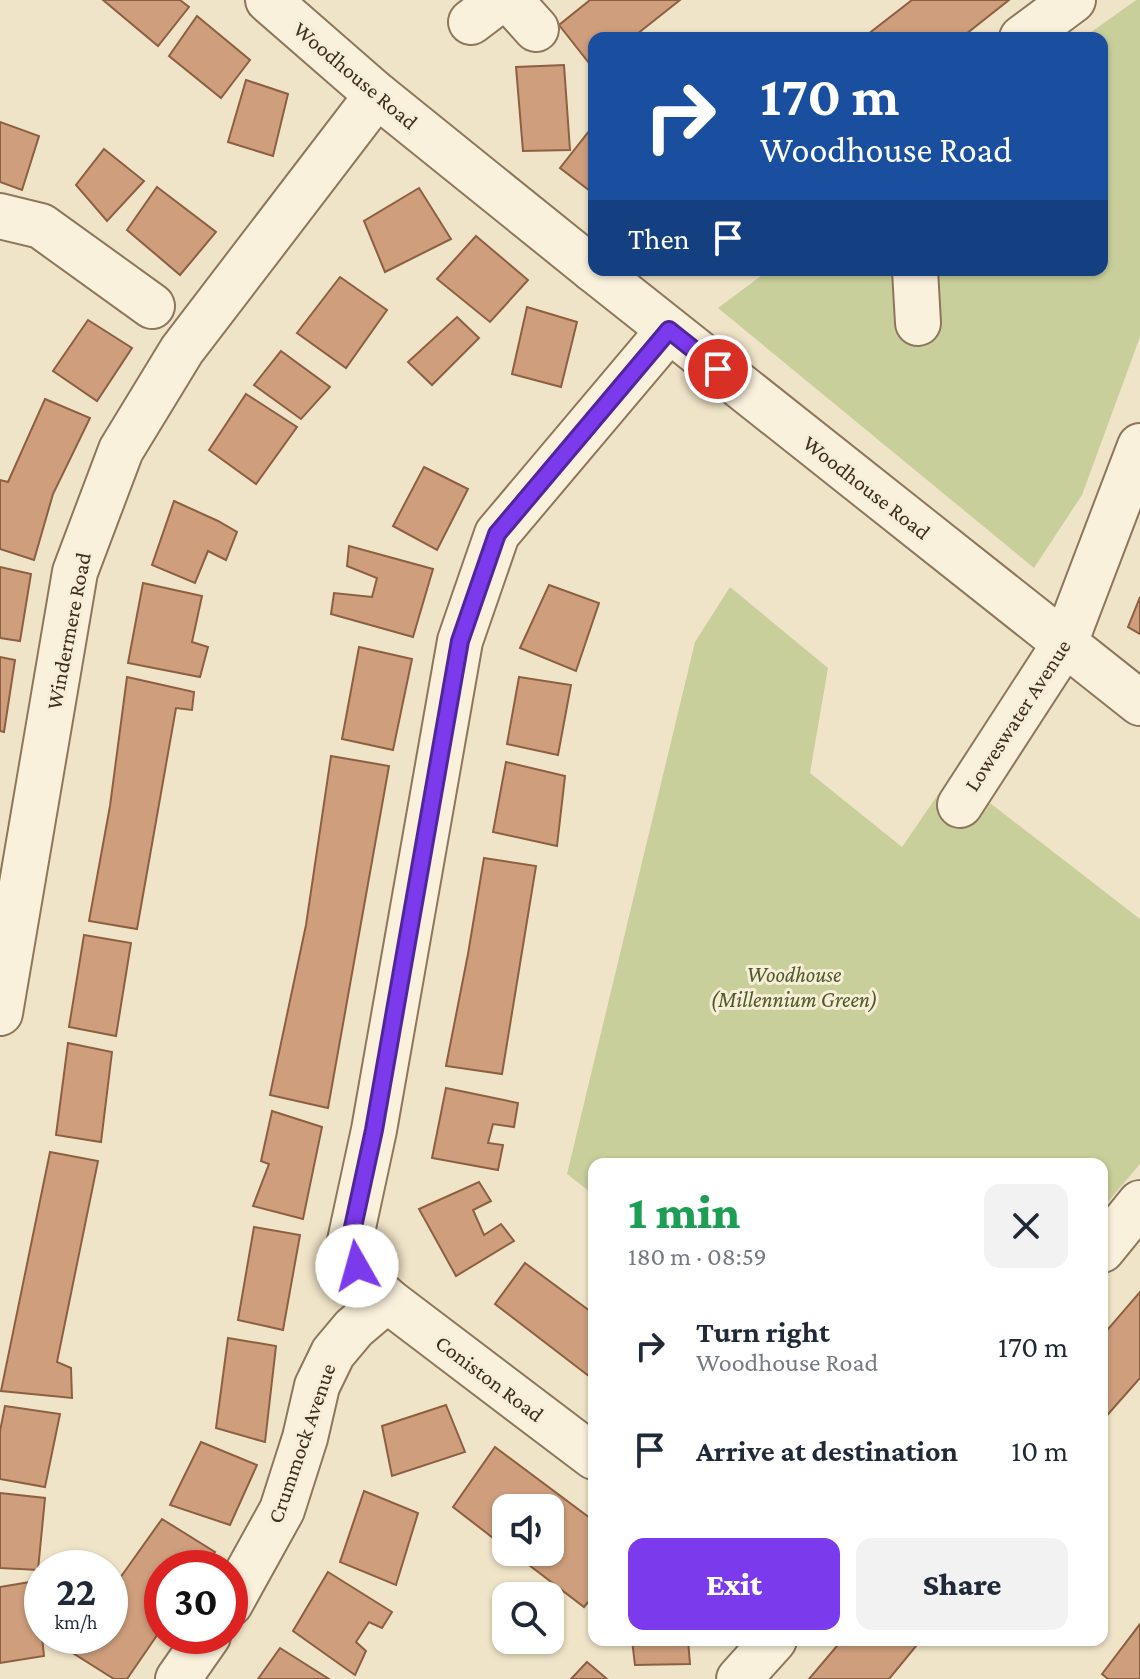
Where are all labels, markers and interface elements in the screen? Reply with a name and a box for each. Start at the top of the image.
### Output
street label: Woodhouse Road [289,16,423,135]
icon: right [628,64,732,168]
text: 170 m [760,65,899,127]
text: Woodhouse Road [760,130,1012,170]
icon: arrive [706,216,750,260]
text: Then [628,222,690,255]
pin [684,335,752,403]
icon: arrive [696,347,740,391]
street label: Woodhouse Road [798,430,935,545]
street label: Windermere Road [41,550,96,712]
street label: Loweswater Avenue [959,635,1076,796]
park label: Woodhouse (Millennium Green) [710,962,878,1013]
button: close [984,1184,1068,1268]
text: 1 min [628,1185,740,1238]
position arrow [315,1224,399,1308]
text: 180 m · 08:59 [628,1242,767,1271]
text: Turn right [696,1315,830,1348]
icon: right [628,1324,672,1368]
street label: Coniston Road [431,1330,549,1427]
text: 170 m [998,1330,1068,1363]
text: Woodhouse Road [696,1348,878,1377]
street label: Crummock Avenue [262,1360,341,1526]
icon: arrive [628,1428,672,1472]
text: Arrive at destination [696,1434,958,1467]
text: 10 m [1011,1434,1068,1467]
map controls [492,1494,564,1654]
button: sound [492,1494,564,1566]
button: Exit [628,1538,840,1630]
button: Share [856,1538,1068,1630]
speed limit sign: 30 [144,1550,248,1654]
text: 22 [56,1569,96,1614]
button: search [492,1582,564,1654]
text: km/h [54,1611,98,1633]

